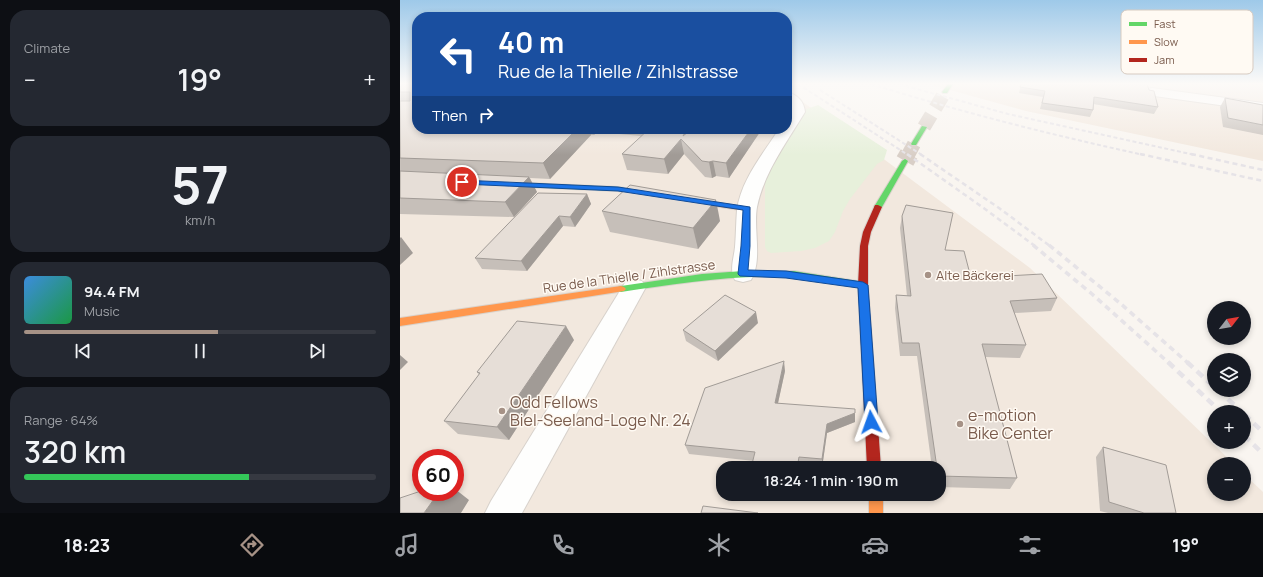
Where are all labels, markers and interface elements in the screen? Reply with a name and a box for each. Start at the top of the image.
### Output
legend [1121,10,1253,74]
text: Fast [1154,16,1176,31]
text: 40 m [498,23,564,61]
icon: left [432,28,484,80]
text: Slow [1154,34,1179,49]
text: Climate [24,39,70,57]
text: Jam [1154,52,1175,67]
text: 19° [177,59,222,100]
text: Rue de la Thielle / Zihlstrasse [498,59,738,83]
text: − [24,65,36,95]
text: + [363,65,376,95]
icon: right [475,104,497,126]
text: Then [432,105,467,126]
text: 57 [171,149,229,220]
pin [445,165,479,199]
icon: arrive [451,171,473,193]
text: km/h [185,211,215,229]
street label: Rue de la Thielle / Zihlstrasse [542,255,717,297]
place label: Alte Bäckerei [936,266,1014,284]
marker: Alte Bäckerei [923,270,933,280]
text: 94.4 FM [84,281,140,302]
north arrow [1207,301,1251,345]
map controls [1207,301,1251,501]
text: Music [84,302,120,320]
icon: previous [72,340,94,362]
icon: pause [189,340,211,362]
icon: next [306,340,328,362]
button: layers [1207,353,1251,397]
place label: Odd Fellows Biel-Seeland-Loge Nr. 24 [510,391,691,431]
position arrow [850,401,892,443]
place label: e-motion Bike Center [968,404,1053,444]
button: + [1207,405,1251,449]
marker: Odd Fellows Biel-Seeland-Loge Nr. 24 [497,406,507,416]
text: Range · 64% [24,411,98,429]
marker: e-motion Bike Center [955,419,965,429]
text: 320 km [24,431,126,472]
speed limit sign: 60 [412,449,464,501]
button: − [1207,457,1251,501]
text: 18:24 · 1 min · 190 m [764,470,898,491]
icon: directions [238,531,266,559]
icon: music [393,531,421,559]
icon: phone [549,531,577,559]
icon: climate [705,531,733,559]
icon: car [861,531,889,559]
icon: filters [1016,531,1044,559]
text: 18:23 [64,533,110,557]
text: 19° [1172,533,1199,557]

